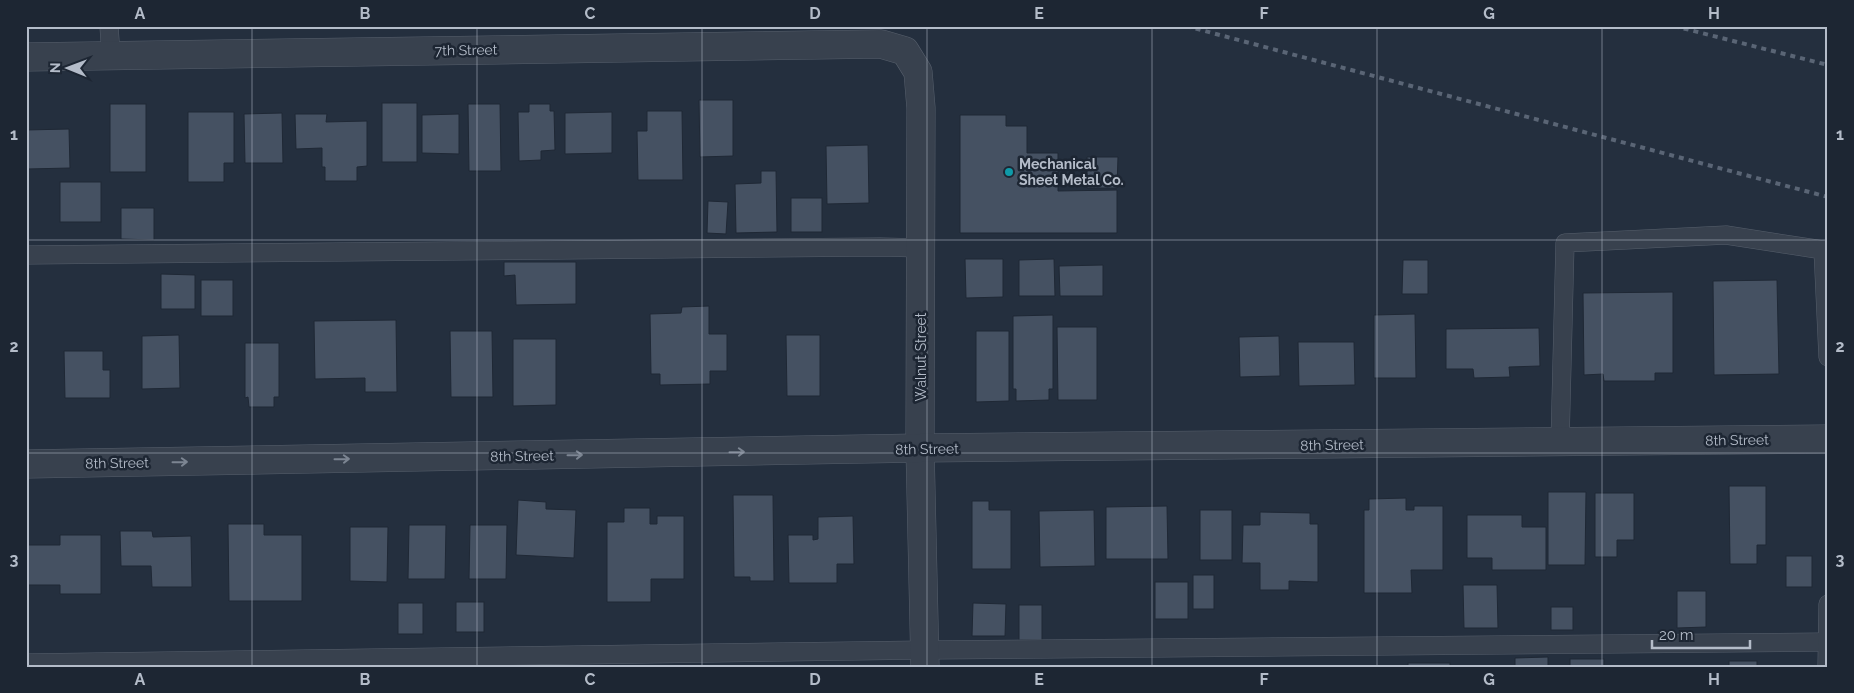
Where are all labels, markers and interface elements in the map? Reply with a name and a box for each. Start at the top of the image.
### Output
text: A [135,4,146,23]
text: B [360,4,371,23]
text: C [585,4,596,23]
text: D [809,4,821,23]
text: E [1034,4,1044,23]
text: F [1259,4,1269,23]
text: G [1483,4,1495,23]
text: H [1708,4,1720,23]
street label: 7th Street [434,41,498,59]
north arrow [42,42,92,92]
text: N [47,62,63,73]
text: 1 [10,125,18,144]
text: 1 [1836,125,1844,144]
place label: Mechanical Sheet Metal Co. [1019,156,1124,188]
marker: Mechanical Sheet Metal Co. [1003,166,1015,178]
street label: Walnut Street [913,312,929,401]
text: 2 [9,337,19,356]
text: 2 [1835,337,1845,356]
street label: 8th Street [1705,431,1769,449]
street label: 8th Street [1300,436,1364,454]
street label: 8th Street [895,440,959,458]
street label: 8th Street [490,447,554,465]
one-way arrow [729,447,745,457]
one-way arrow [566,450,583,460]
street label: 8th Street [85,454,149,472]
one-way arrow [334,454,350,464]
one-way arrow [172,457,188,466]
text: 3 [10,550,19,569]
text: 3 [1836,550,1845,569]
scale bar [1652,618,1749,650]
text: 20 m [1659,626,1694,644]
text: A [135,670,146,689]
text: B [360,670,371,689]
text: C [585,670,596,689]
text: D [809,670,821,689]
text: E [1034,670,1044,689]
text: F [1259,670,1269,689]
text: G [1483,670,1495,689]
text: H [1708,670,1720,689]

